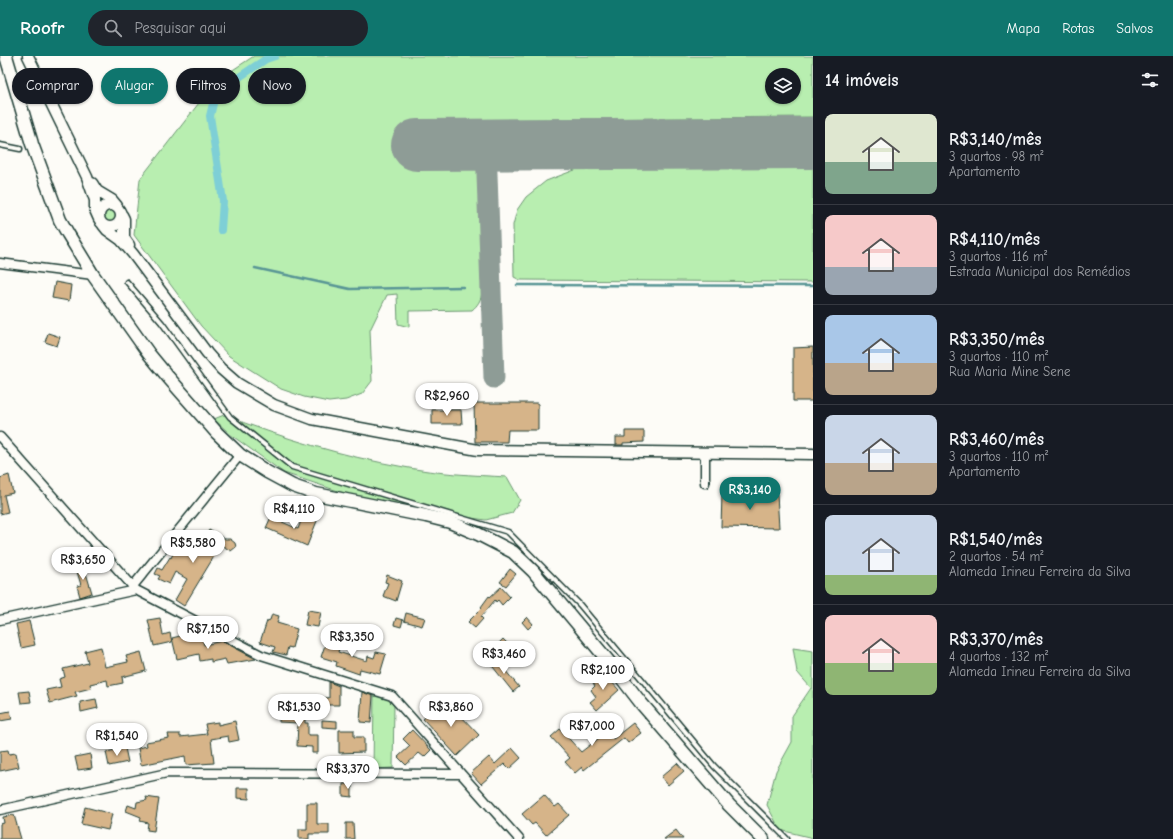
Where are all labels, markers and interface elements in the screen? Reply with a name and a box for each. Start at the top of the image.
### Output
search box [88,10,368,46]
text: Roofr [20,17,64,39]
icon: search [102,17,124,39]
text: Pesquisar aqui [134,19,226,37]
text: Mapa [1007,20,1040,37]
text: Rotas [1062,20,1094,37]
text: Salvos [1116,20,1153,37]
chip: Comprar [12,68,93,104]
chip: Alugar [101,68,168,104]
chip: Filtros [176,68,240,104]
chip: Novo [248,68,306,104]
map controls [765,68,801,104]
button: layers [765,68,801,104]
icon: filters [1139,69,1161,91]
text: 14 imóveis [825,71,899,90]
icon: home [857,130,905,178]
text: R$3,140/mês [949,130,1042,149]
text: 3 quartos · 98 m² [949,149,1044,164]
text: Apartamento [949,164,1020,179]
text: R$4,110/mês [949,230,1040,249]
icon: home [857,231,905,279]
text: 3 quartos · 116 m² [949,249,1047,264]
text: Estrada Municipal dos Remédios [949,264,1130,279]
text: R$3,350/mês [949,330,1044,349]
icon: home [857,331,905,379]
text: 3 quartos · 110 m² [949,349,1048,364]
text: Rua Maria Mine Sene [949,364,1071,379]
pin: R$2,960 [410,383,484,417]
text: R$2,960 [424,388,470,403]
text: R$3,460/mês [949,430,1044,449]
icon: home [857,431,905,479]
text: 3 quartos · 110 m² [949,449,1048,464]
text: Apartamento [949,464,1020,479]
pin: R$3,140 [713,477,787,511]
text: R$3,140 [729,482,771,497]
pin: R$4,110 [257,496,331,530]
text: R$4,110 [273,501,315,516]
pin: R$5,580 [156,530,230,564]
text: R$1,540/mês [949,530,1042,549]
icon: home [857,531,905,579]
text: R$5,580 [170,535,216,550]
pin: R$3,650 [46,547,120,581]
text: 2 quartos · 54 m² [949,549,1044,564]
text: R$3,650 [60,552,106,567]
text: Alameda Irineu Ferreira da Silva [949,564,1131,579]
pin: R$7,150 [171,616,245,650]
text: R$7,150 [186,621,230,636]
pin: R$3,350 [315,624,389,658]
text: R$3,350 [329,629,375,644]
text: R$3,370/mês [949,630,1043,649]
icon: home [857,631,905,679]
pin: R$3,460 [467,641,541,675]
text: R$3,460 [482,646,526,661]
text: 4 quartos · 132 m² [949,649,1048,664]
pin: R$2,100 [566,657,640,691]
text: R$2,100 [581,662,625,677]
text: Alameda Irineu Ferreira da Silva [949,664,1131,679]
pin: R$1,530 [262,694,336,728]
pin: R$3,860 [414,694,488,728]
text: R$1,530 [277,699,321,714]
text: R$3,860 [428,699,474,714]
pin: R$7,000 [555,713,629,747]
text: R$7,000 [569,718,615,733]
pin: R$1,540 [80,723,154,757]
text: R$1,540 [95,728,139,743]
pin: R$3,370 [311,756,385,790]
text: R$3,370 [326,761,370,776]

